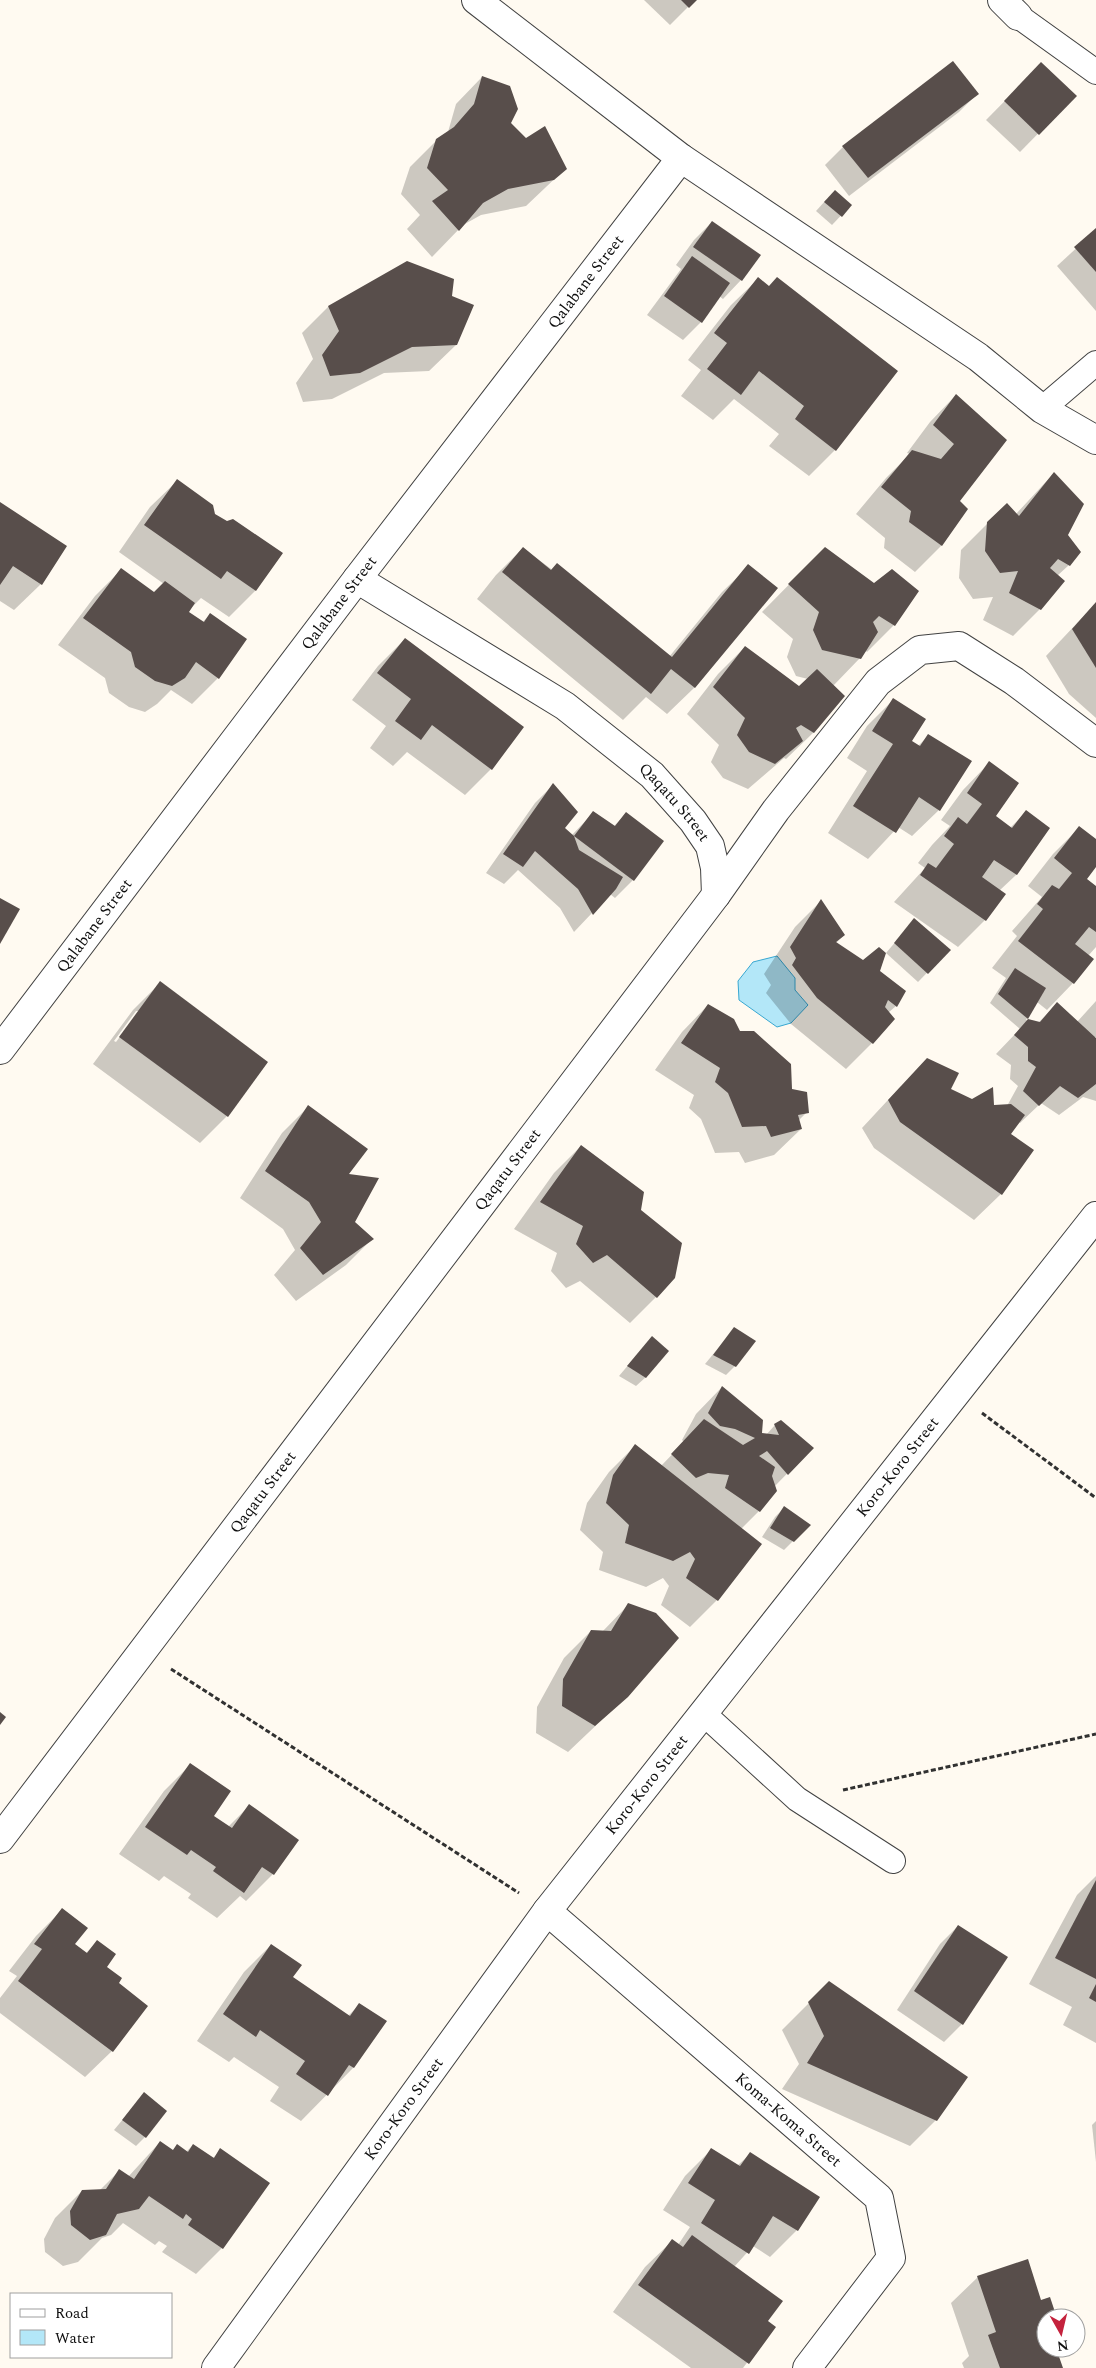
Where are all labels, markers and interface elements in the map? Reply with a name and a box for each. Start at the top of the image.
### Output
street label: Qalabane Street [542,229,630,334]
street label: Qalabane Street [295,550,383,655]
street label: Qaqatu Street [634,757,716,847]
street label: Qalabane Street [51,873,138,978]
street label: Qaqatu Street [468,1123,547,1216]
street label: Koro-Koro Street [850,1412,945,1522]
street label: Qaqatu Street [224,1446,302,1539]
street label: Koro-Koro Street [599,1729,694,1840]
street label: Koro-Koro Street [358,2052,449,2165]
street label: Koma-Koma Street [730,2067,847,2173]
legend [10,2293,172,2358]
text: Road [55,2302,89,2325]
north arrow [1036,2308,1086,2358]
text: Water [55,2327,95,2350]
text: N [1056,2334,1070,2357]

